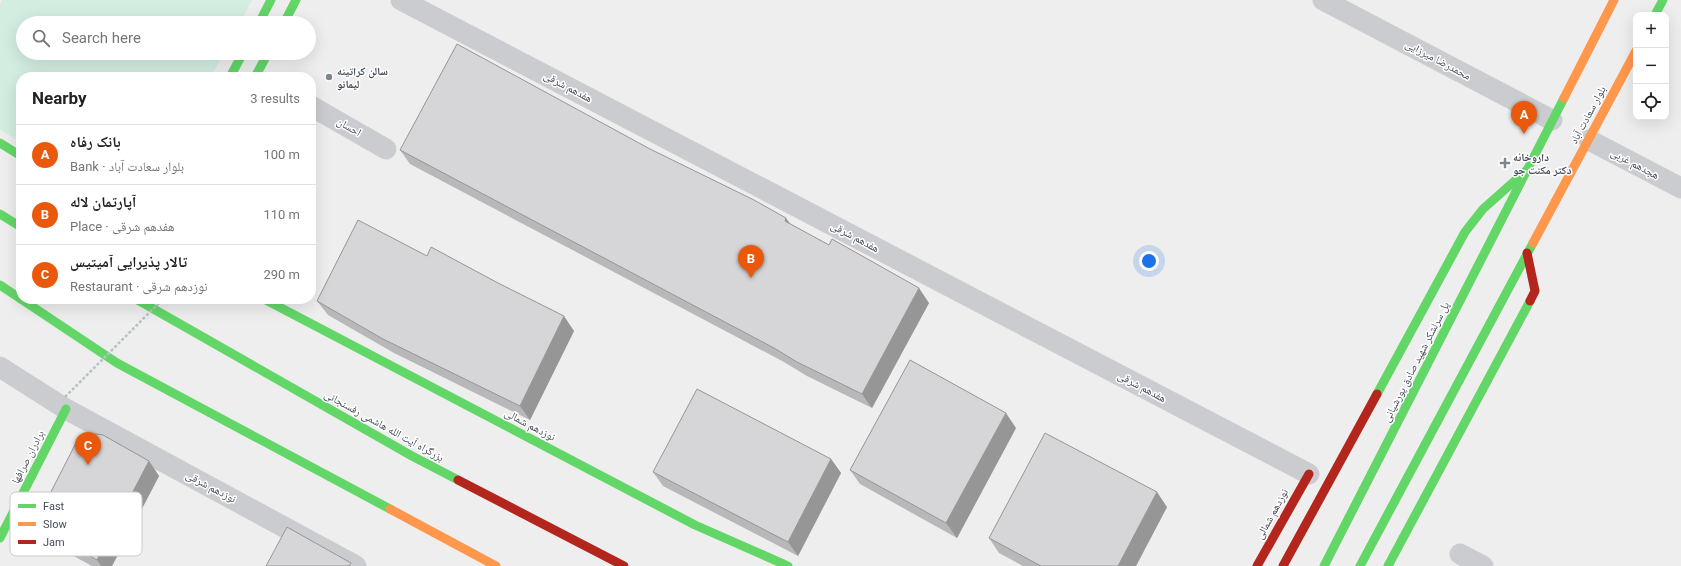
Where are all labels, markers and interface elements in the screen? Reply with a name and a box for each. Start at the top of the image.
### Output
map controls [1633,12,1669,120]
button: + [1633,12,1669,48]
search box [16,16,316,60]
icon: search [30,27,52,49]
text: Search here [62,29,141,47]
street label: محمدرضا میرزایی [1403,37,1473,83]
button: − [1633,48,1669,84]
place label: سالن کراتینه لیمانو [337,65,388,91]
street label: هفدهم شرقی [541,69,595,106]
marker: سالن کراتینه لیمانو [324,72,334,82]
street label: بلوار سعادت آباد [1567,84,1609,146]
button: locate [1633,84,1669,120]
text: Nearby [32,88,87,108]
text: 3 results [250,91,300,106]
pin: A [1511,101,1537,134]
street label: احسان [334,115,364,139]
text: بانک رفاه [70,133,121,151]
street label: هجدهم غربی [1608,146,1662,183]
text: A [41,147,49,162]
text: 100 m [263,147,300,162]
place label: داروخانه دکتر مکنت جو [1513,151,1572,177]
marker: داروخانه دکتر مکنت جو [1500,158,1510,168]
text: Bank · بلوار سعادت آباد [70,159,184,174]
text: آپارتمان لاله [70,193,136,211]
text: B [41,207,49,222]
text: 110 m [263,207,300,222]
text: Place · هفدهم شرقی [70,219,175,234]
street label: هفدهم شرقی [828,219,882,256]
pin: B [738,245,764,278]
your location [1139,251,1159,271]
text: تالار پذیرایی آمیتیس [70,253,187,271]
text: C [41,267,49,282]
text: 290 m [263,267,300,282]
text: Restaurant · نوزدهم شرقی [70,279,208,294]
street label: پل سرلشکر شهید صادق پورشیانی [1380,299,1452,424]
street label: هفدهم شرقی [1115,369,1169,406]
street label: بزرگراه آیت الله هاشمی رفسنجانی [322,388,446,464]
street label: نوزدهم شمالی [502,406,558,445]
street label: برادران صرافها [9,428,47,486]
pin: C [75,432,101,465]
street label: نوزدهم شرقی [183,468,238,507]
street label: نوزدهم شمالی [1253,487,1292,542]
legend [10,492,142,556]
text: Fast [43,500,65,513]
text: Slow [43,518,67,531]
text: Jam [43,536,65,549]

